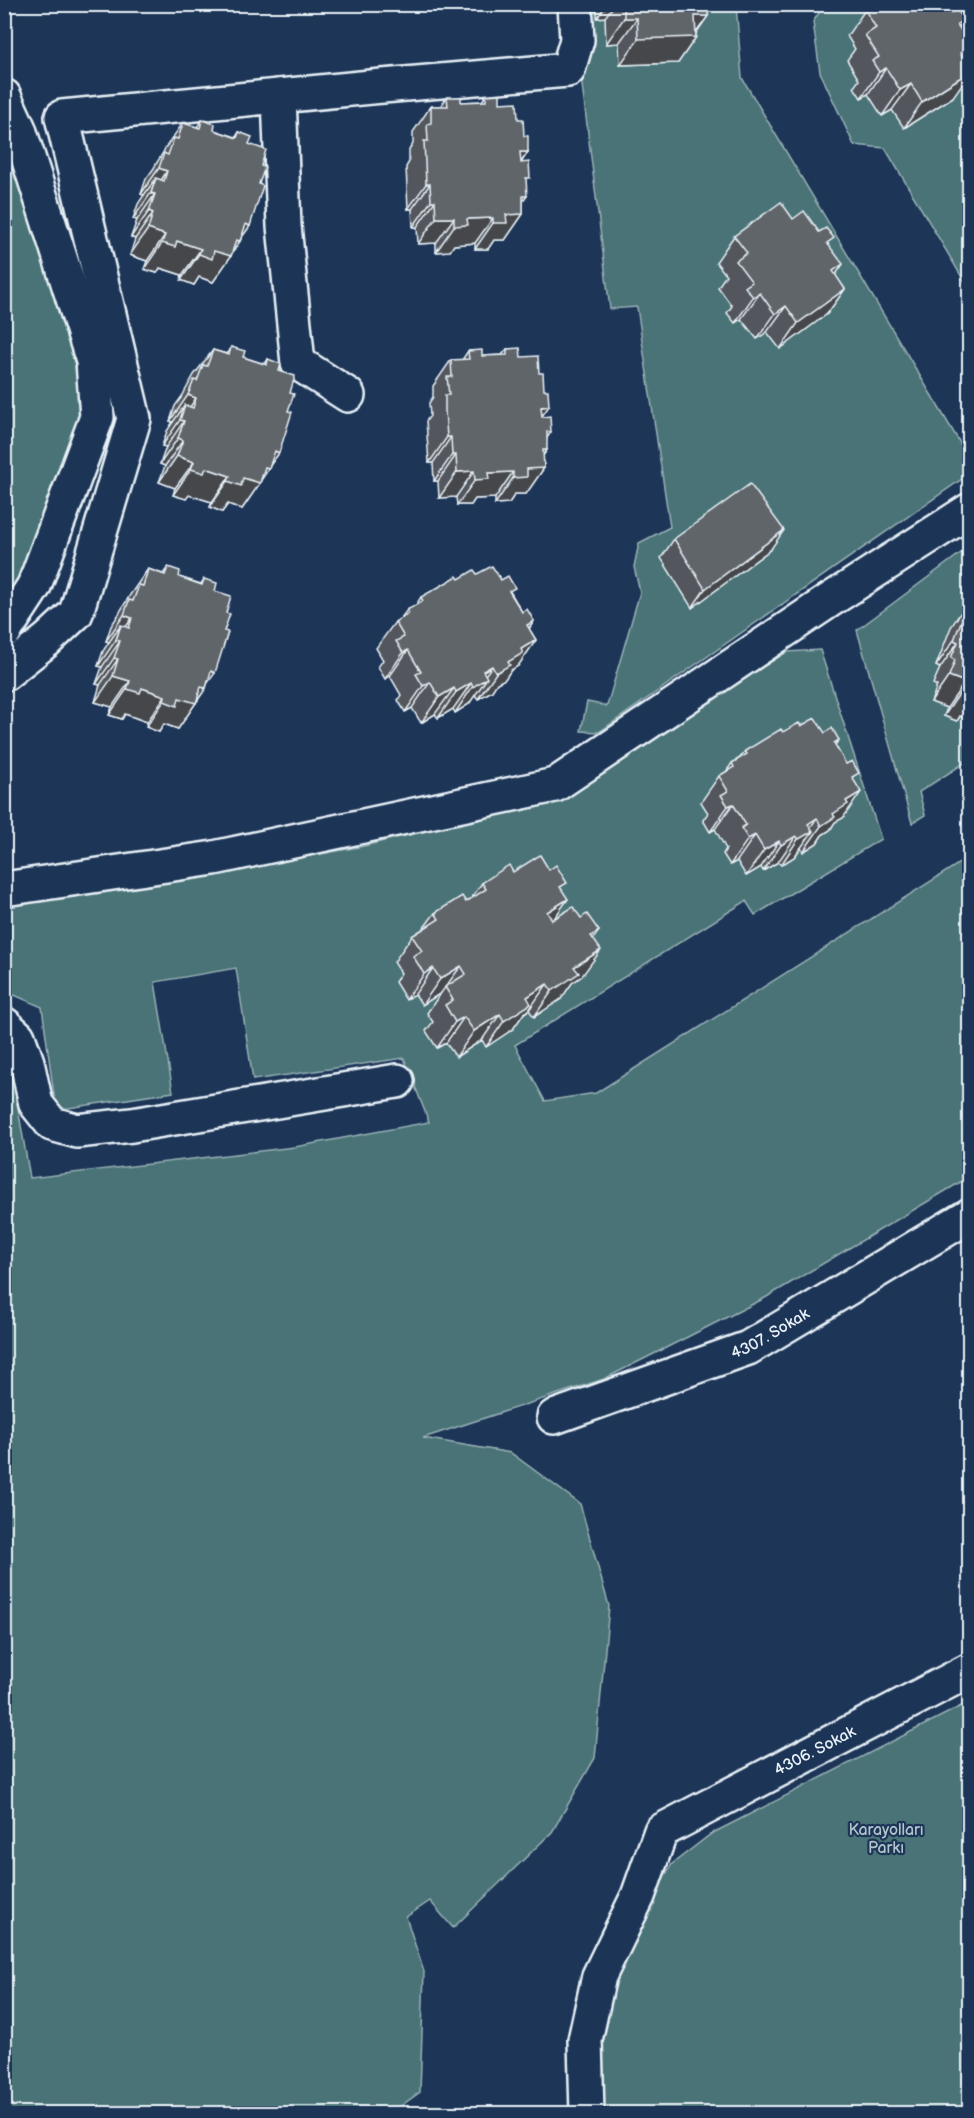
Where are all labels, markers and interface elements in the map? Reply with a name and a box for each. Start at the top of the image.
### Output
street label: 4307. Sokak [728,1304,813,1363]
street label: 4306. Sokak [771,1722,859,1780]
park label: Karayolları Parkı [848,1821,924,1858]

